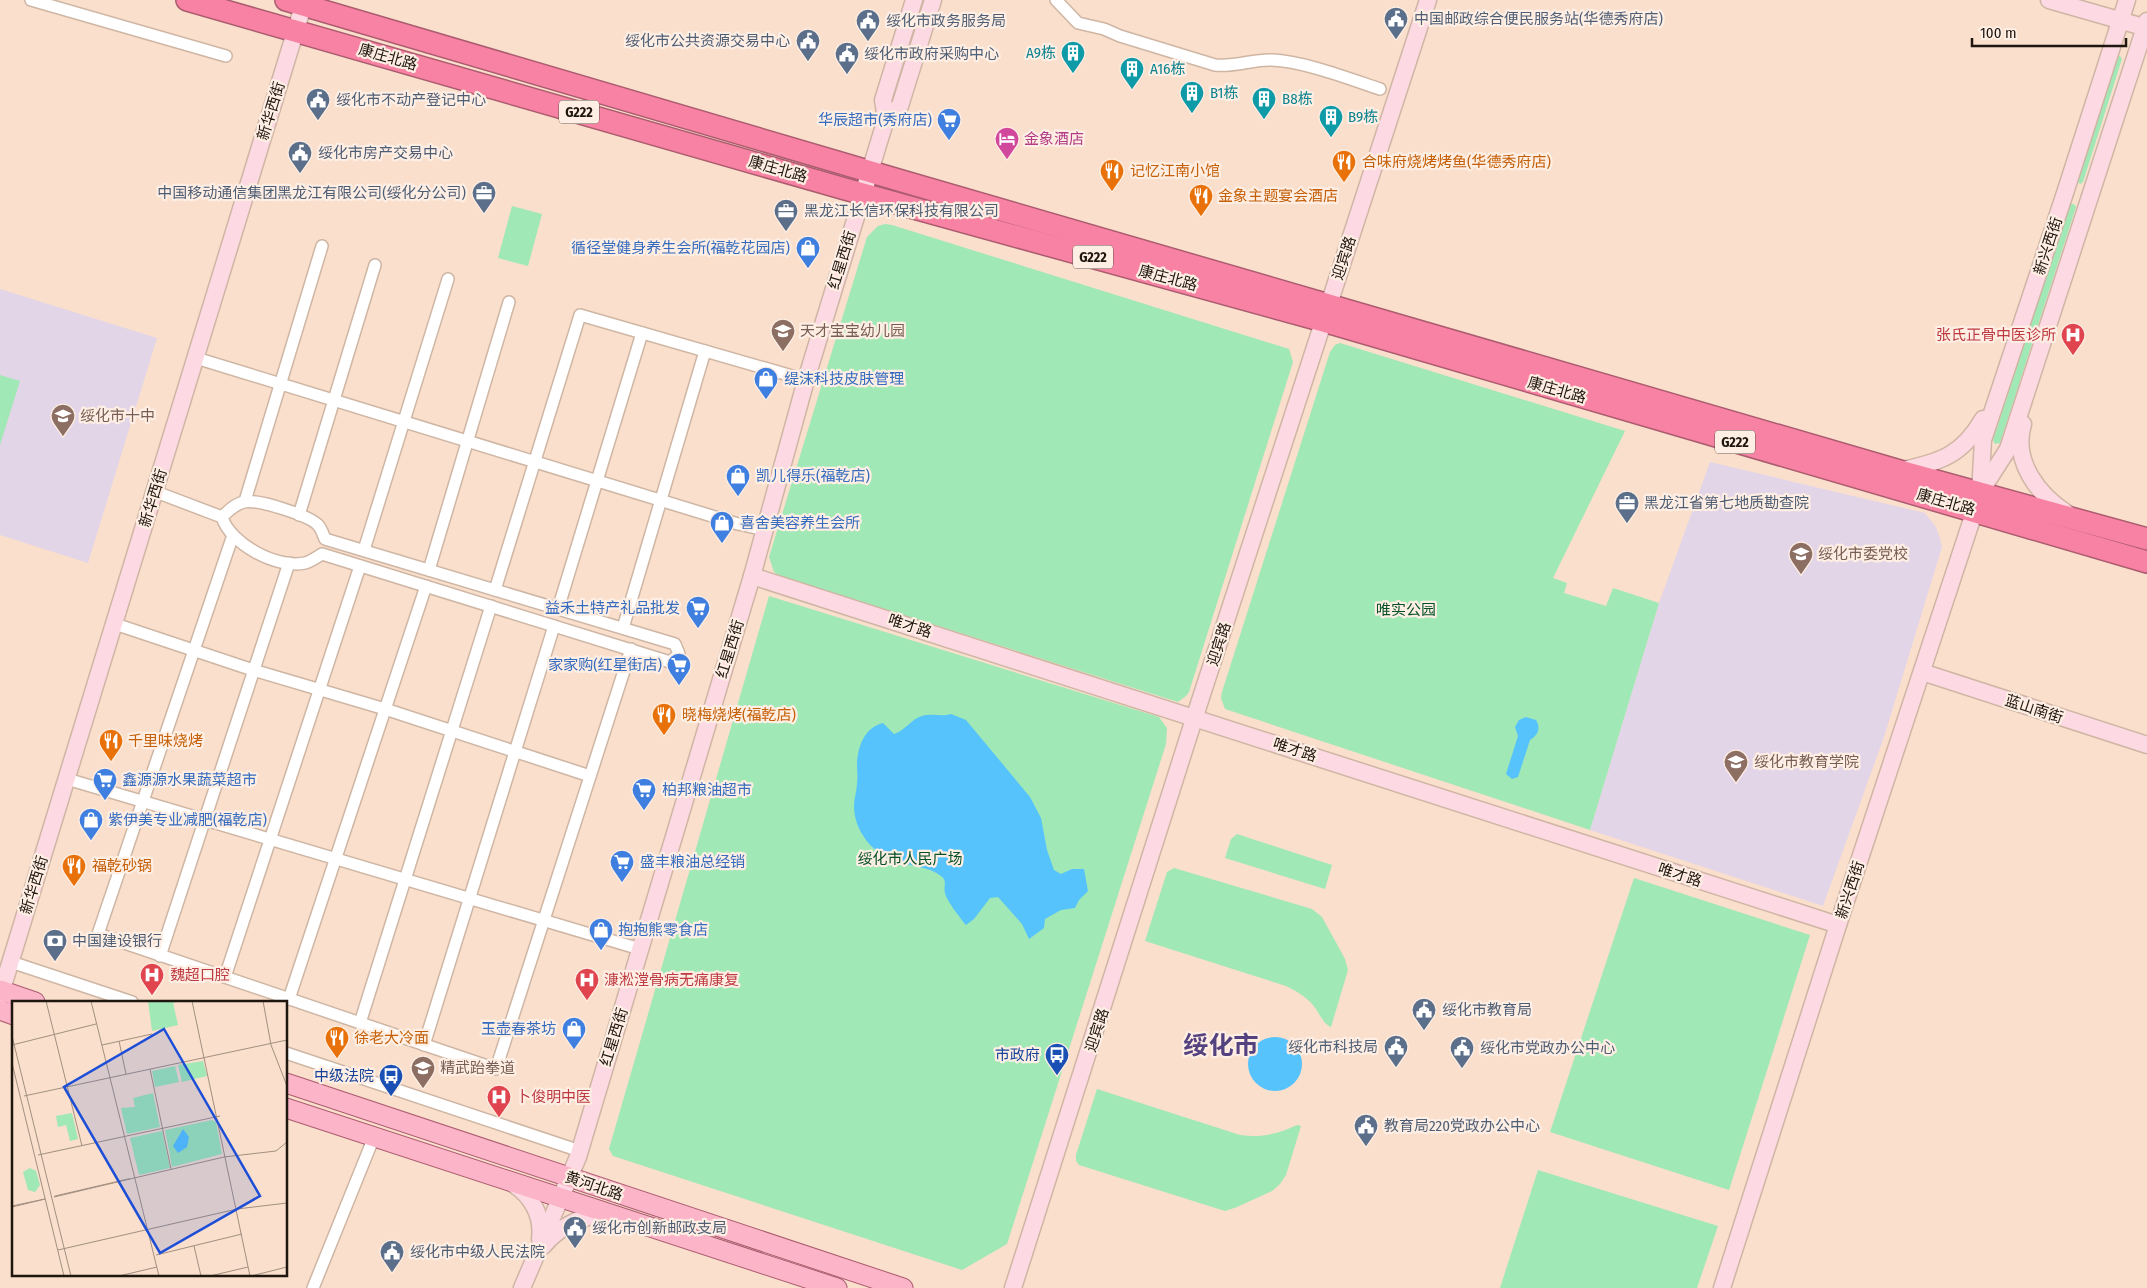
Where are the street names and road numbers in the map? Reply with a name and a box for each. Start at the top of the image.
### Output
street label: 康庄北路 [357,40,419,74]
street label: 新华西街 [254,80,288,142]
road number: G222 [559,100,599,124]
street label: 康庄北路 [747,152,809,186]
street label: 新兴西街 [2030,215,2066,277]
street label: 红星西街 [825,229,859,291]
street label: 迎宾路 [1328,234,1360,282]
road number: G222 [1073,246,1113,268]
street label: 康庄北路 [1137,262,1199,294]
street label: 康庄北路 [1526,373,1588,407]
road number: G222 [1715,431,1755,454]
street label: 新华西街 [136,467,170,529]
street label: 康庄北路 [1915,485,1977,519]
street label: 唯才路 [886,610,934,642]
street label: 红星西街 [713,618,747,680]
street label: 迎宾路 [1203,620,1235,668]
street label: 蓝山南街 [2003,691,2065,727]
street label: 唯才路 [1271,734,1319,766]
street label: 新华西街 [17,854,51,916]
street label: 唯才路 [1656,859,1704,891]
street label: 新兴西街 [1832,859,1868,921]
street label: 红星西街 [597,1006,631,1068]
street label: 迎宾路 [1081,1006,1113,1054]
street label: 黄河北路 [563,1168,625,1204]

